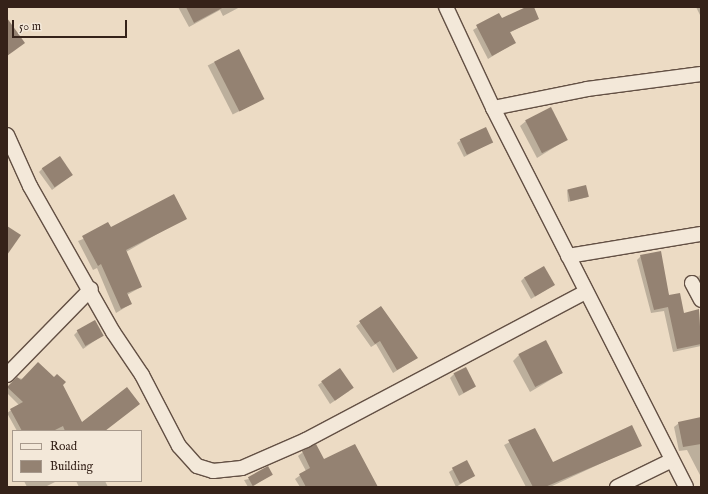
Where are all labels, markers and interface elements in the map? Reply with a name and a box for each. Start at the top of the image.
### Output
scale bar [14,12,129,38]
text: 50 m [19,19,41,34]
legend [12,430,142,482]
text: Road [50,439,77,454]
text: Building [50,459,93,474]

